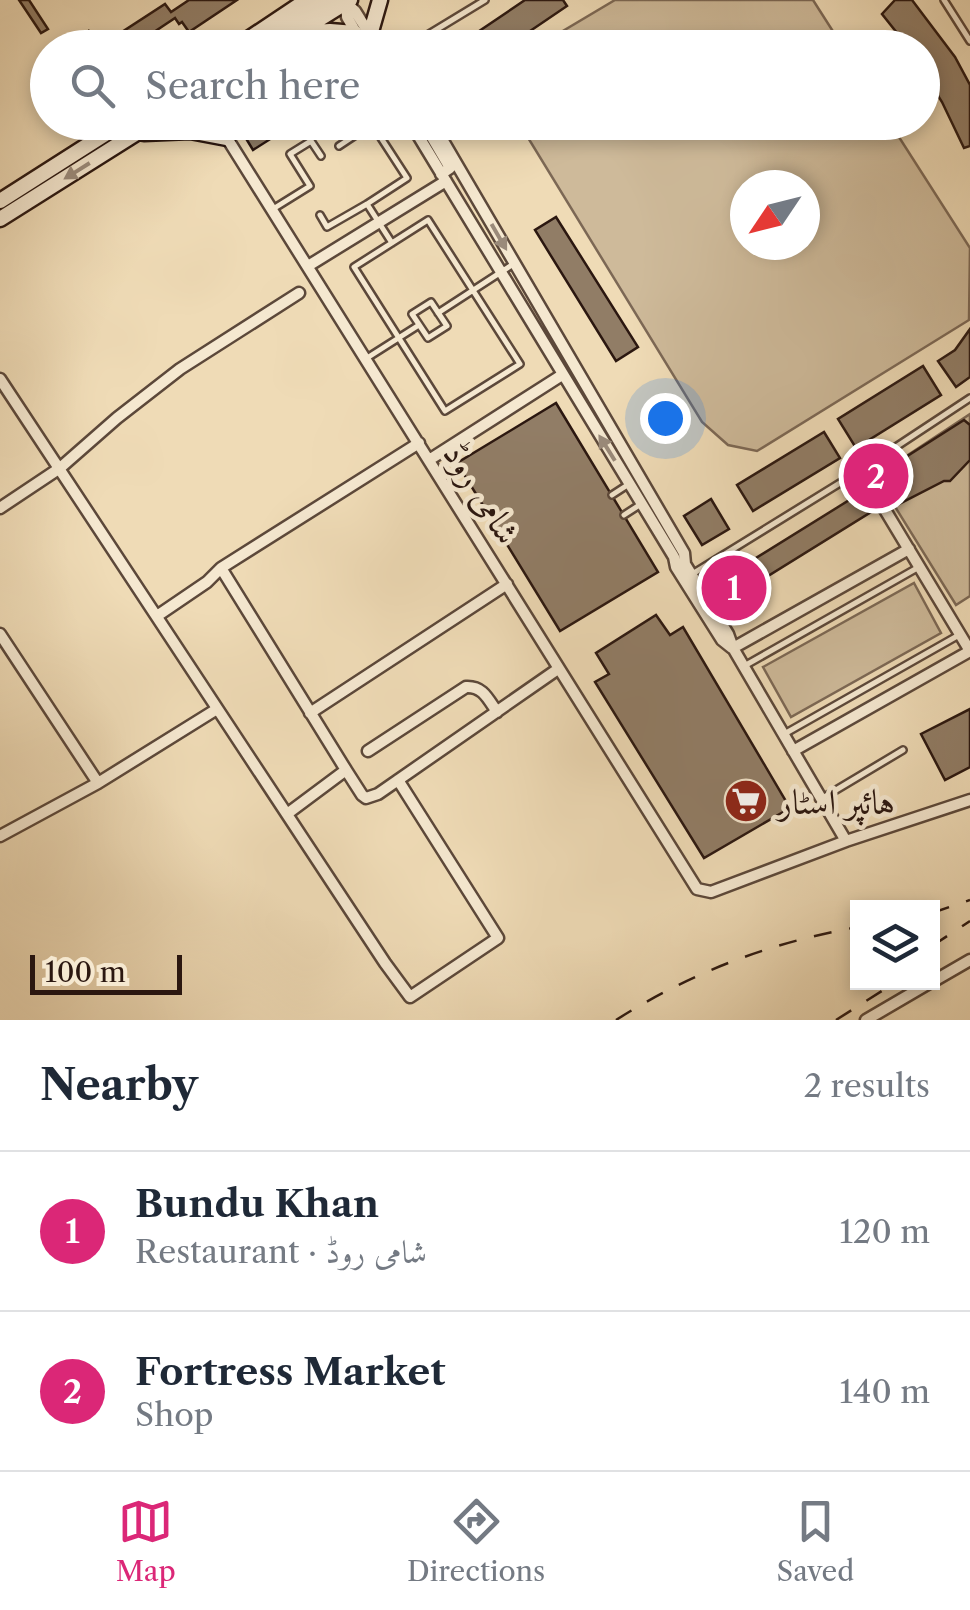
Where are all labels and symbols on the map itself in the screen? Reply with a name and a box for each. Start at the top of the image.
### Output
one-way arrow [63,162,91,179]
north arrow [730,170,820,260]
one-way arrow [490,223,507,251]
your location [640,393,691,444]
street label: شامی روڈ [434,434,530,552]
one-way arrow [599,434,616,462]
pin: 2 [844,438,908,514]
pin: 1 [702,550,766,626]
supermarket icon: ہائپر اسٹار [723,778,769,824]
place label: ہائپر اسٹار [775,780,895,826]
scale bar [30,950,182,994]

